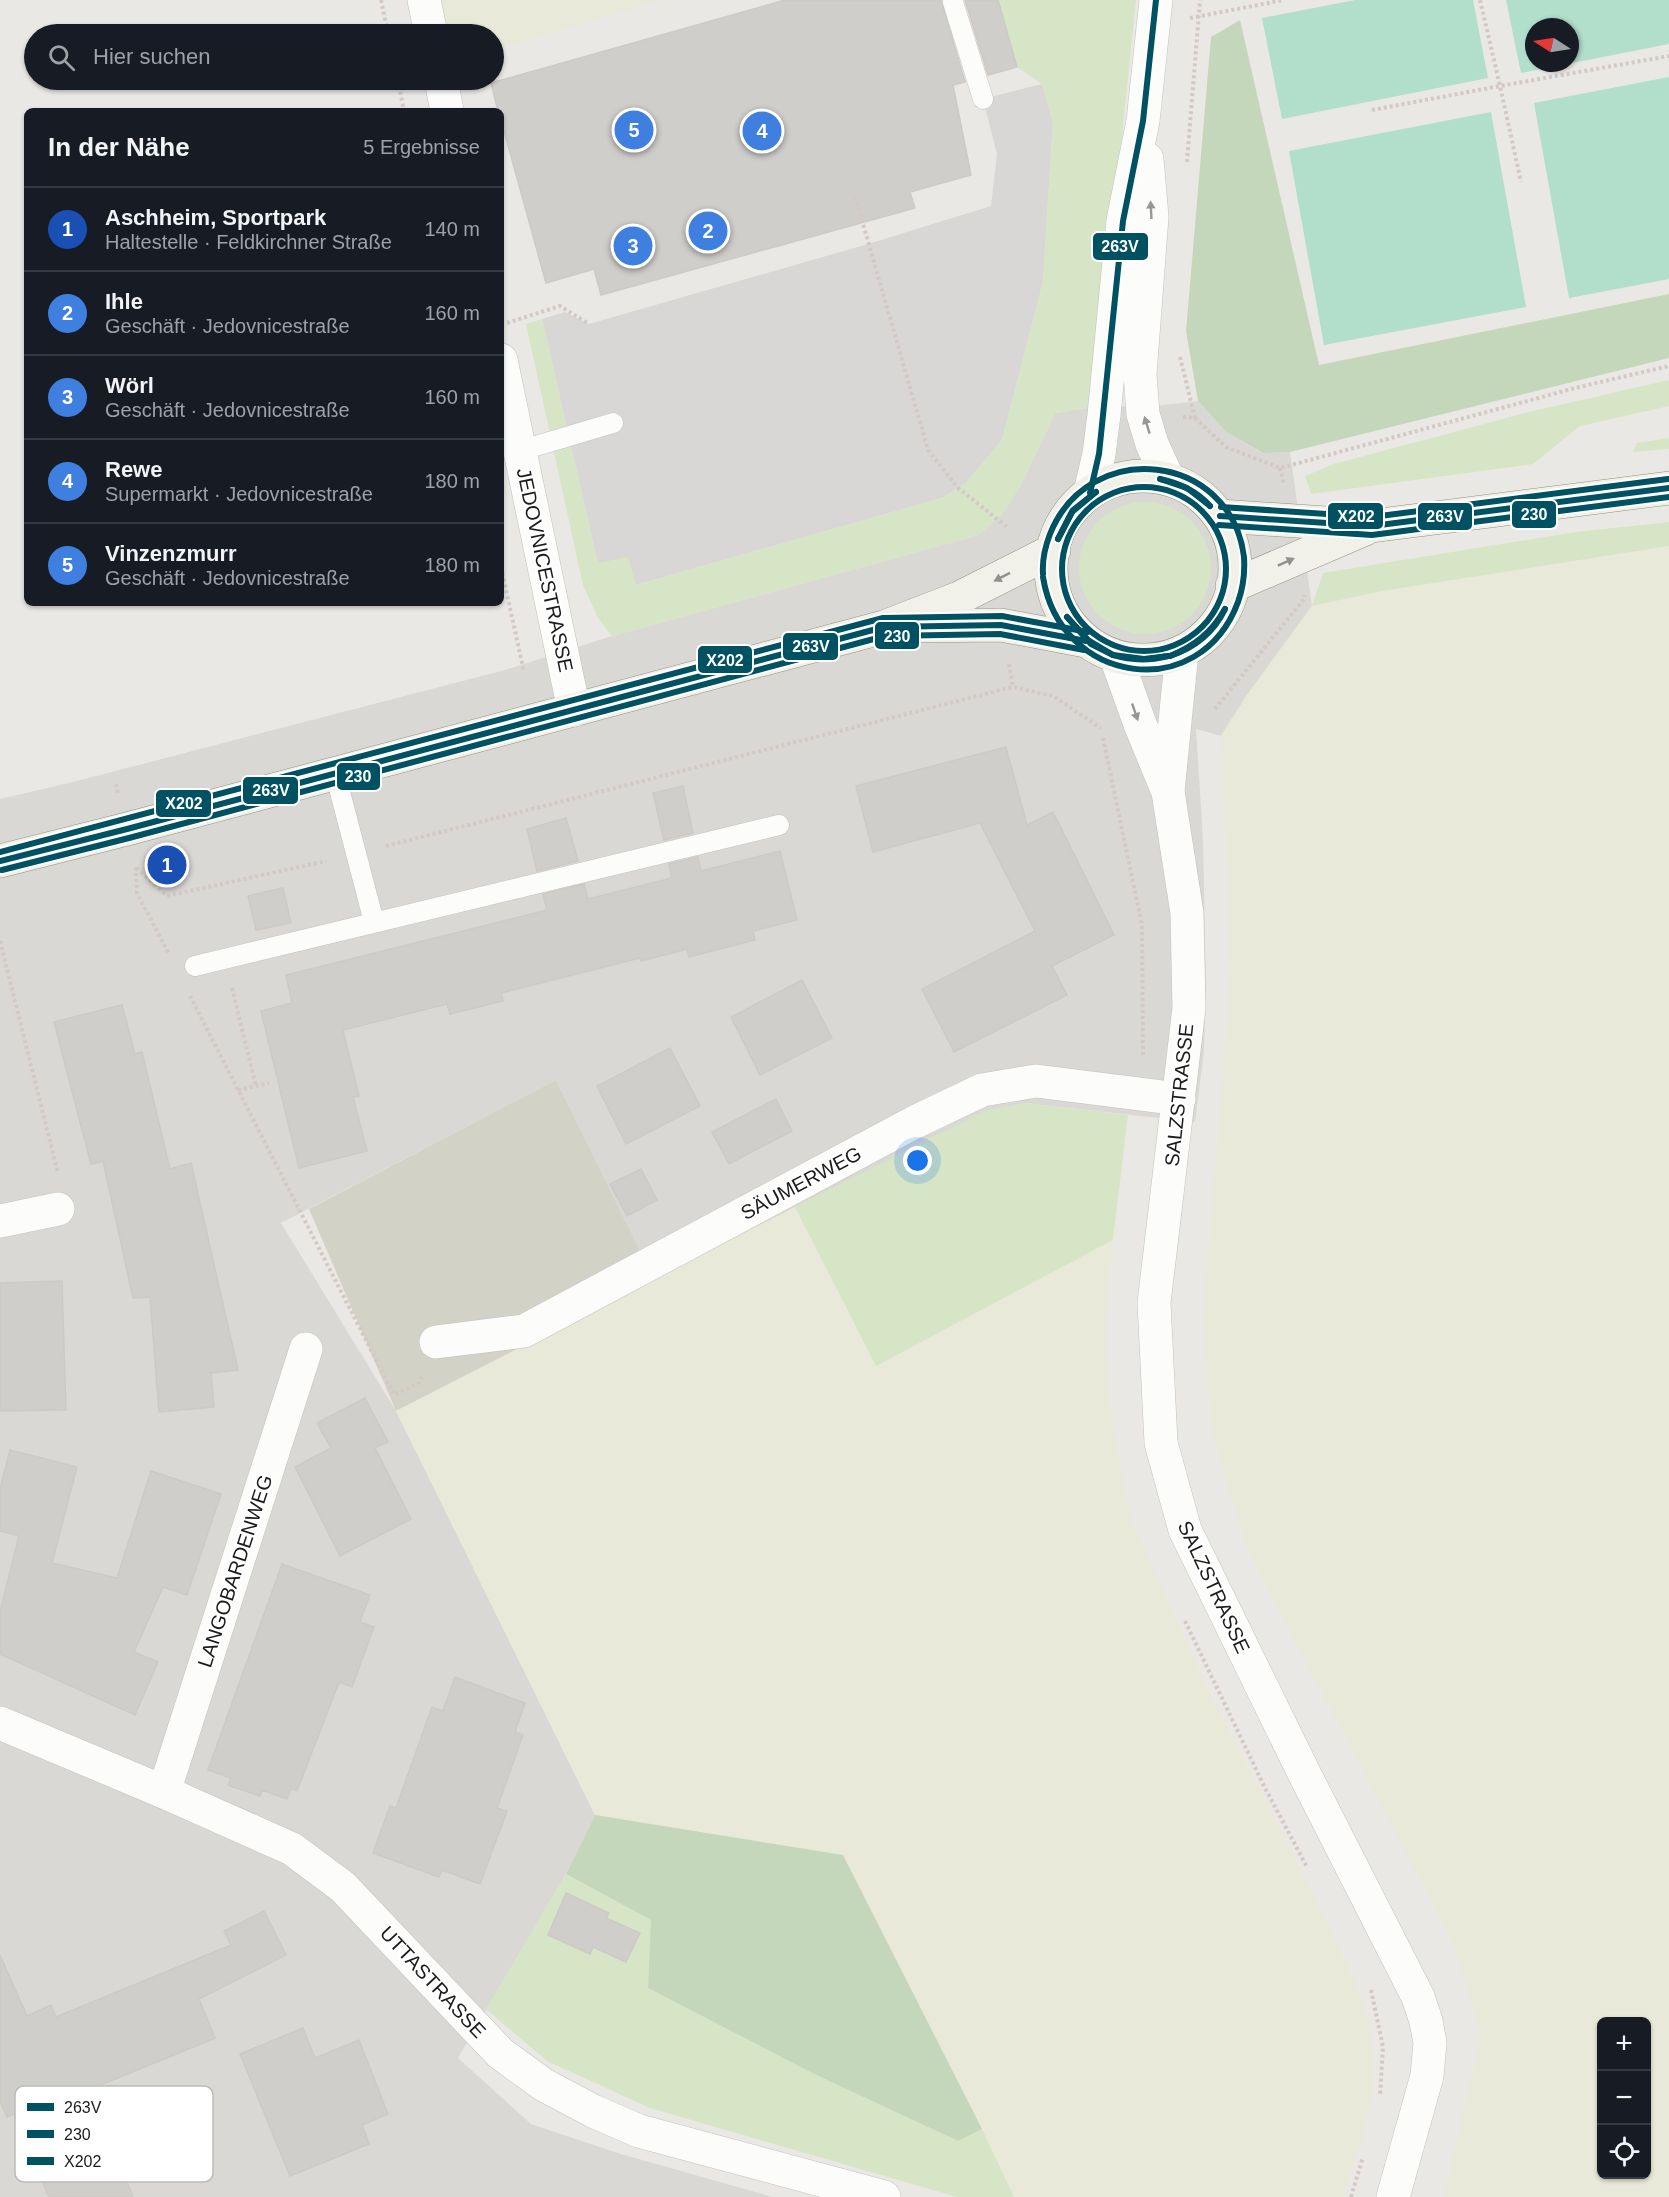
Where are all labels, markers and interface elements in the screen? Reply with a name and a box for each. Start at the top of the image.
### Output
north arrow [1525,18,1579,72]
search box [24,24,504,90]
icon: search [45,41,78,74]
text: Hier suchen [93,44,210,69]
pin: 5 [614,108,654,152]
pin: 4 [742,108,782,154]
text: In der Nähe [48,132,190,162]
text: 5 Ergebnisse [363,136,480,158]
one-way arrow [1146,201,1155,220]
text: Aschheim, Sportpark [105,205,326,230]
pin: 2 [688,208,728,254]
text: 1 [62,218,73,240]
text: 140 m [424,218,480,240]
pin: 3 [614,224,652,268]
text: Haltestelle · Feldkirchner Straße [105,231,392,253]
line badge: 263V [1092,232,1149,261]
text: 263V [1101,238,1139,255]
text: Ihle [105,289,143,314]
text: 2 [62,302,73,324]
text: 160 m [424,302,480,324]
text: Geschäft · Jedovnicestraße [105,315,350,337]
text: Wörl [105,373,154,398]
text: 3 [62,386,73,408]
text: 160 m [424,386,480,408]
text: Geschäft · Jedovnicestraße [105,399,350,421]
one-way arrow [1141,416,1151,434]
text: Rewe [105,457,162,482]
street label: JEDOVNICESTRASSE [513,466,577,674]
text: 4 [62,470,73,492]
text: 180 m [424,470,480,492]
text: Supermarkt · Jedovnicestraße [105,483,373,505]
line badge: 230 [1511,500,1557,529]
line badge: X202 [1327,502,1384,530]
line badge: 263V [1417,502,1473,531]
text: 230 [1521,506,1547,523]
text: X202 [1337,508,1375,525]
text: 263V [1426,508,1464,525]
text: Vinzenzmurr [105,541,237,566]
text: 5 [62,554,73,576]
text: 180 m [424,554,480,576]
one-way arrow [1277,557,1294,566]
text: Geschäft · Jedovnicestraße [105,567,350,589]
one-way arrow [993,572,1010,582]
line badge: 230 [874,621,920,650]
text: 230 [884,628,910,645]
line badge: 263V [782,632,839,661]
text: 263V [792,638,830,655]
line badge: X202 [697,645,753,674]
text: X202 [706,652,744,669]
one-way arrow [1131,703,1141,721]
line badge: 230 [336,762,381,791]
text: 230 [345,768,371,785]
line badge: 263V [242,776,299,805]
text: 263V [252,782,290,799]
line badge: X202 [155,789,212,818]
text: X202 [165,795,203,812]
pin: 1 [148,842,186,888]
street label: SALZSTRASSE [1161,1023,1197,1167]
street label: SÄUMERWEG [737,1142,865,1224]
your location [903,1146,932,1175]
street label: LANGOBARDENWEG [193,1472,277,1670]
street label: SALZSTRASSE [1174,1517,1254,1657]
street label: UTTASTRASSE [376,1922,490,2042]
map controls [1597,2017,1651,2179]
button: + [1597,2017,1651,2071]
button: − [1597,2071,1651,2125]
legend [15,2086,213,2182]
text: 263V [64,2099,102,2116]
button: locate [1597,2125,1651,2179]
text: 230 [64,2126,91,2143]
text: X202 [64,2153,101,2170]

